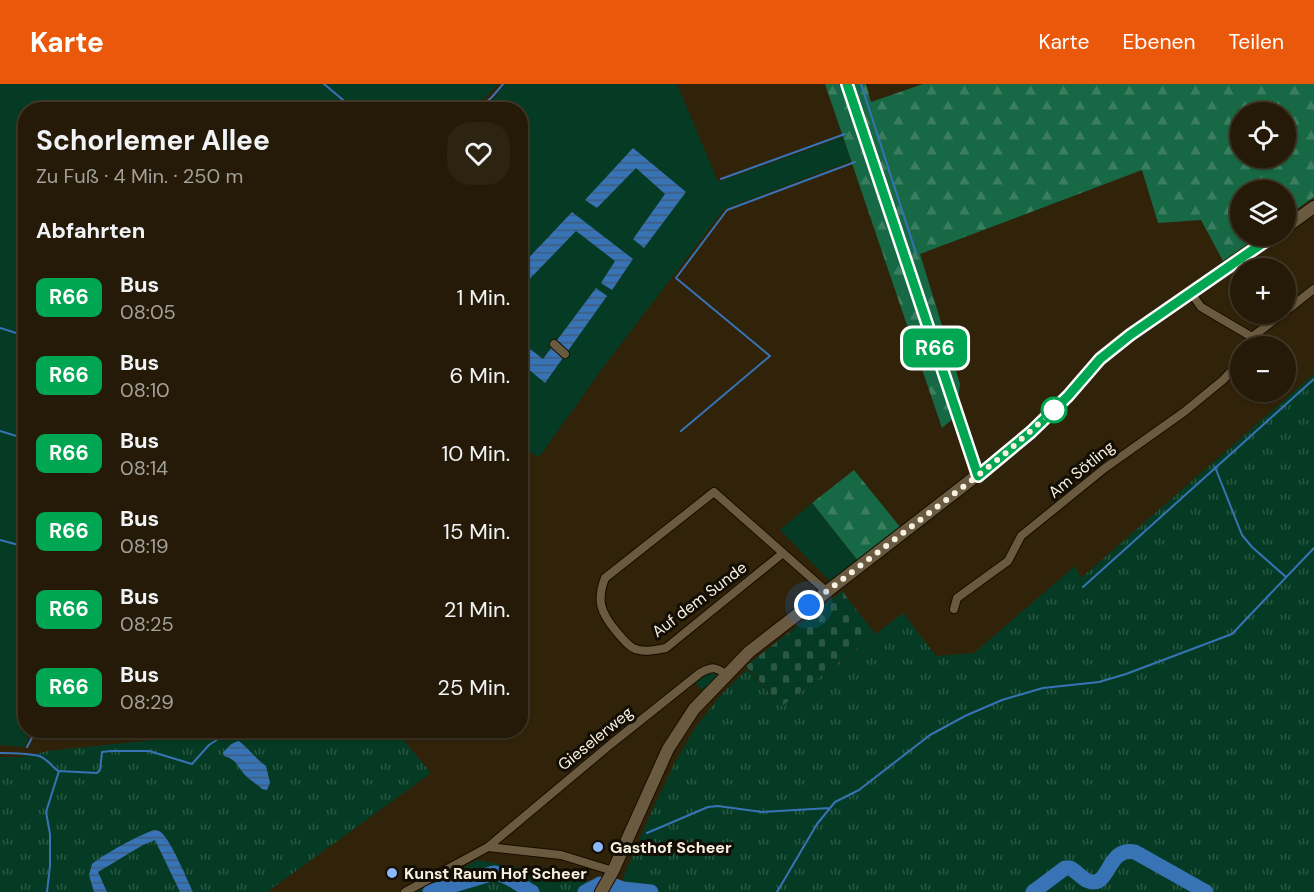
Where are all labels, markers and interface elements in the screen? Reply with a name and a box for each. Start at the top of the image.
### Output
text: Karte [30,24,104,61]
text: Karte [1039,28,1089,56]
text: Ebenen [1122,28,1195,56]
text: Teilen [1228,28,1284,56]
map controls [1230,102,1296,402]
button: locate [1230,102,1296,168]
text: Schorlemer Allee [36,122,270,159]
button: heart [447,122,510,185]
text: Zu Fuß · 4 Min. · 250 m [36,163,243,189]
button: layers [1230,180,1296,246]
text: Abfahrten [36,216,145,245]
button: + [1230,258,1296,324]
text: Bus [120,270,159,299]
text: R66 [49,283,89,311]
text: 1 Min. [457,283,510,312]
text: 08:05 [120,299,176,325]
line badge: R66 [900,328,970,368]
text: R66 [915,334,955,362]
button: − [1230,336,1296,402]
text: Bus [120,348,159,377]
text: R66 [49,361,89,389]
text: 6 Min. [450,361,510,390]
text: 08:10 [120,377,170,403]
unlabelled marker [1041,397,1067,423]
text: Bus [120,426,159,455]
street label: Am Sötling [1044,436,1119,503]
text: R66 [49,439,89,467]
text: 10 Min. [441,439,510,468]
text: 08:14 [120,455,168,481]
text: Bus [120,504,159,533]
text: R66 [49,517,89,545]
text: 15 Min. [443,517,510,546]
text: 08:19 [120,533,169,559]
street label: Auf dem Sunde [648,557,751,642]
text: Bus [120,582,159,611]
your location [794,590,824,620]
text: R66 [49,595,89,623]
text: 21 Min. [444,595,510,624]
text: 08:25 [120,611,174,637]
text: Bus [120,660,159,689]
text: R66 [49,673,89,701]
text: 25 Min. [437,673,510,702]
text: 08:29 [120,689,174,715]
street label: Gieselerweg [553,702,637,775]
place label: Gasthof Scheer [610,837,732,858]
marker: Gasthof Scheer [591,840,605,854]
place label: Kunst Raum Hof Scheer [404,863,587,884]
marker: Kunst Raum Hof Scheer [385,866,399,880]

